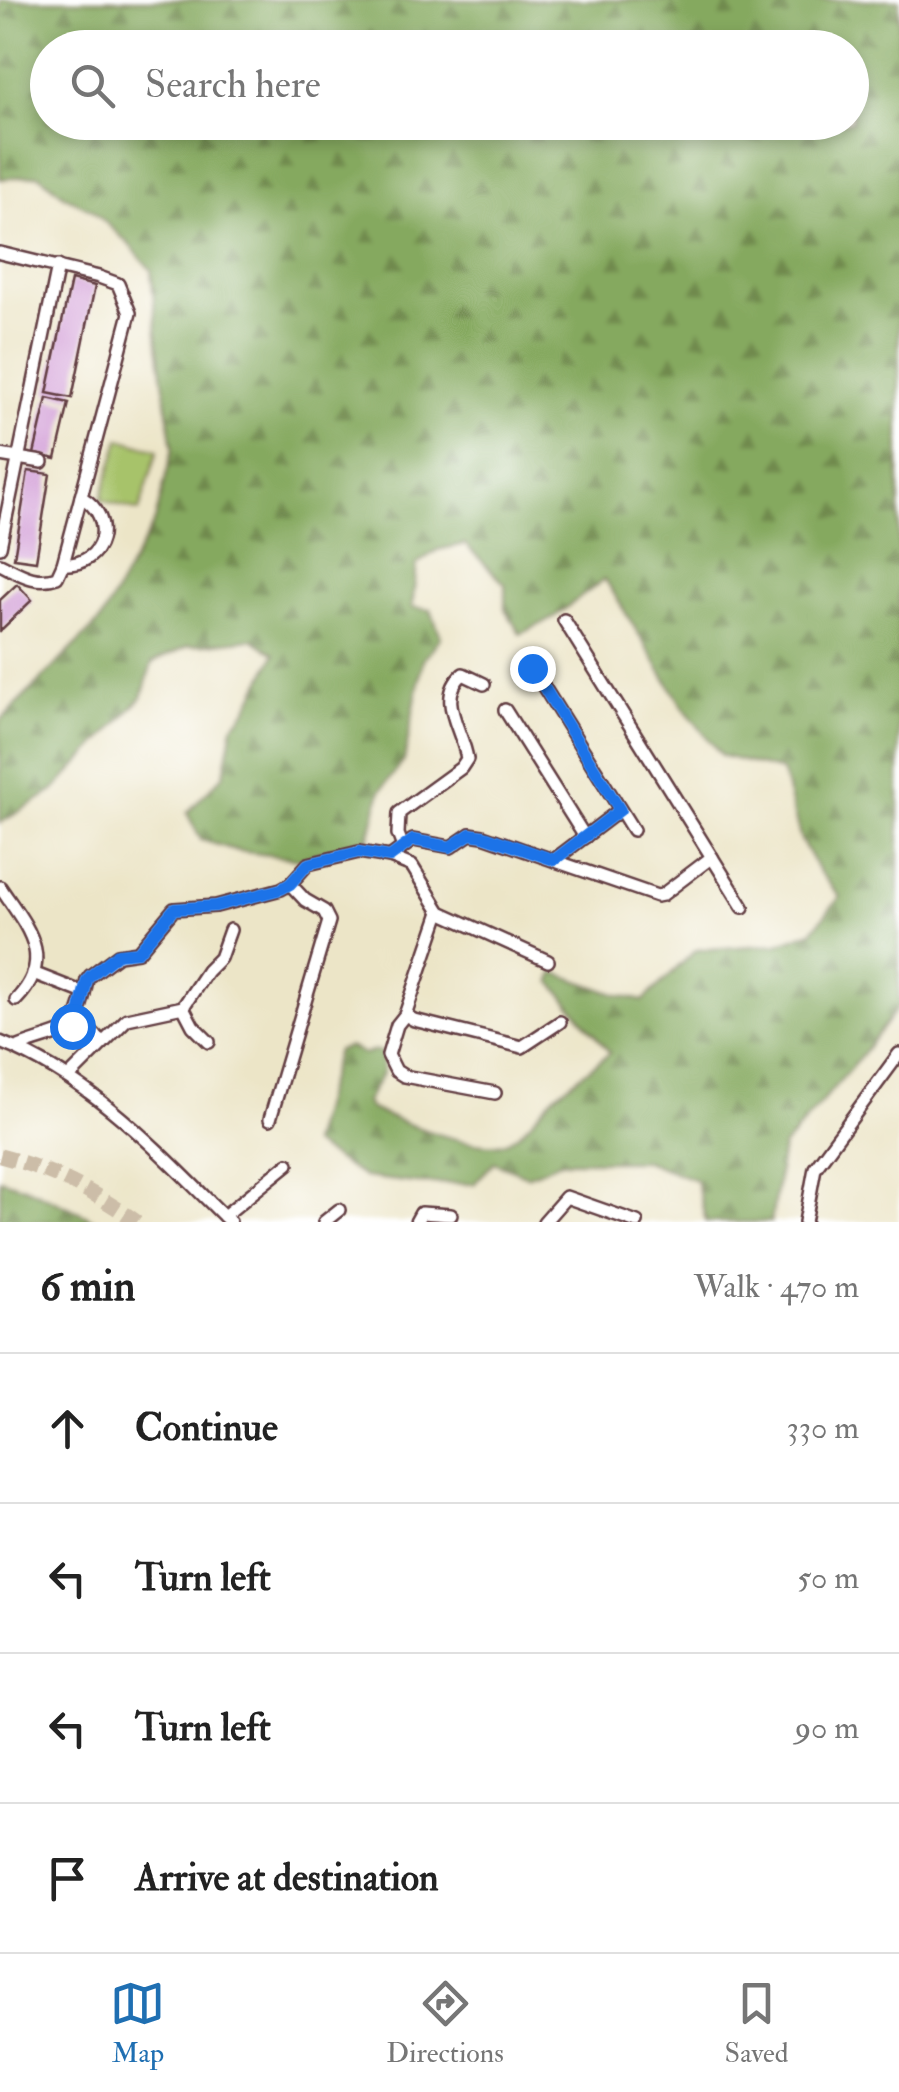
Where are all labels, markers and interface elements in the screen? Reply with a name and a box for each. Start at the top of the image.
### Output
search box [30,30,869,140]
icon: search [65,58,120,113]
text: Search here [145,61,321,109]
route end [510,646,556,692]
route start [50,1004,96,1050]
text: 6 min [40,1261,135,1313]
text: Walk · 470 m [694,1267,859,1307]
icon: ahead [40,1401,95,1456]
text: Continue [135,1404,278,1452]
text: 330 m [786,1408,859,1448]
icon: left [40,1551,95,1606]
text: Turn left [135,1554,271,1602]
text: 50 m [797,1558,859,1598]
icon: left [40,1701,95,1756]
text: Turn left [135,1704,271,1752]
text: 90 m [795,1708,859,1748]
icon: arrive [40,1851,95,1906]
text: Arrive at destination [135,1854,439,1902]
tab: Map [110,1976,165,2071]
tab: Directions [386,1976,504,2071]
tab: Saved [725,1976,789,2071]

